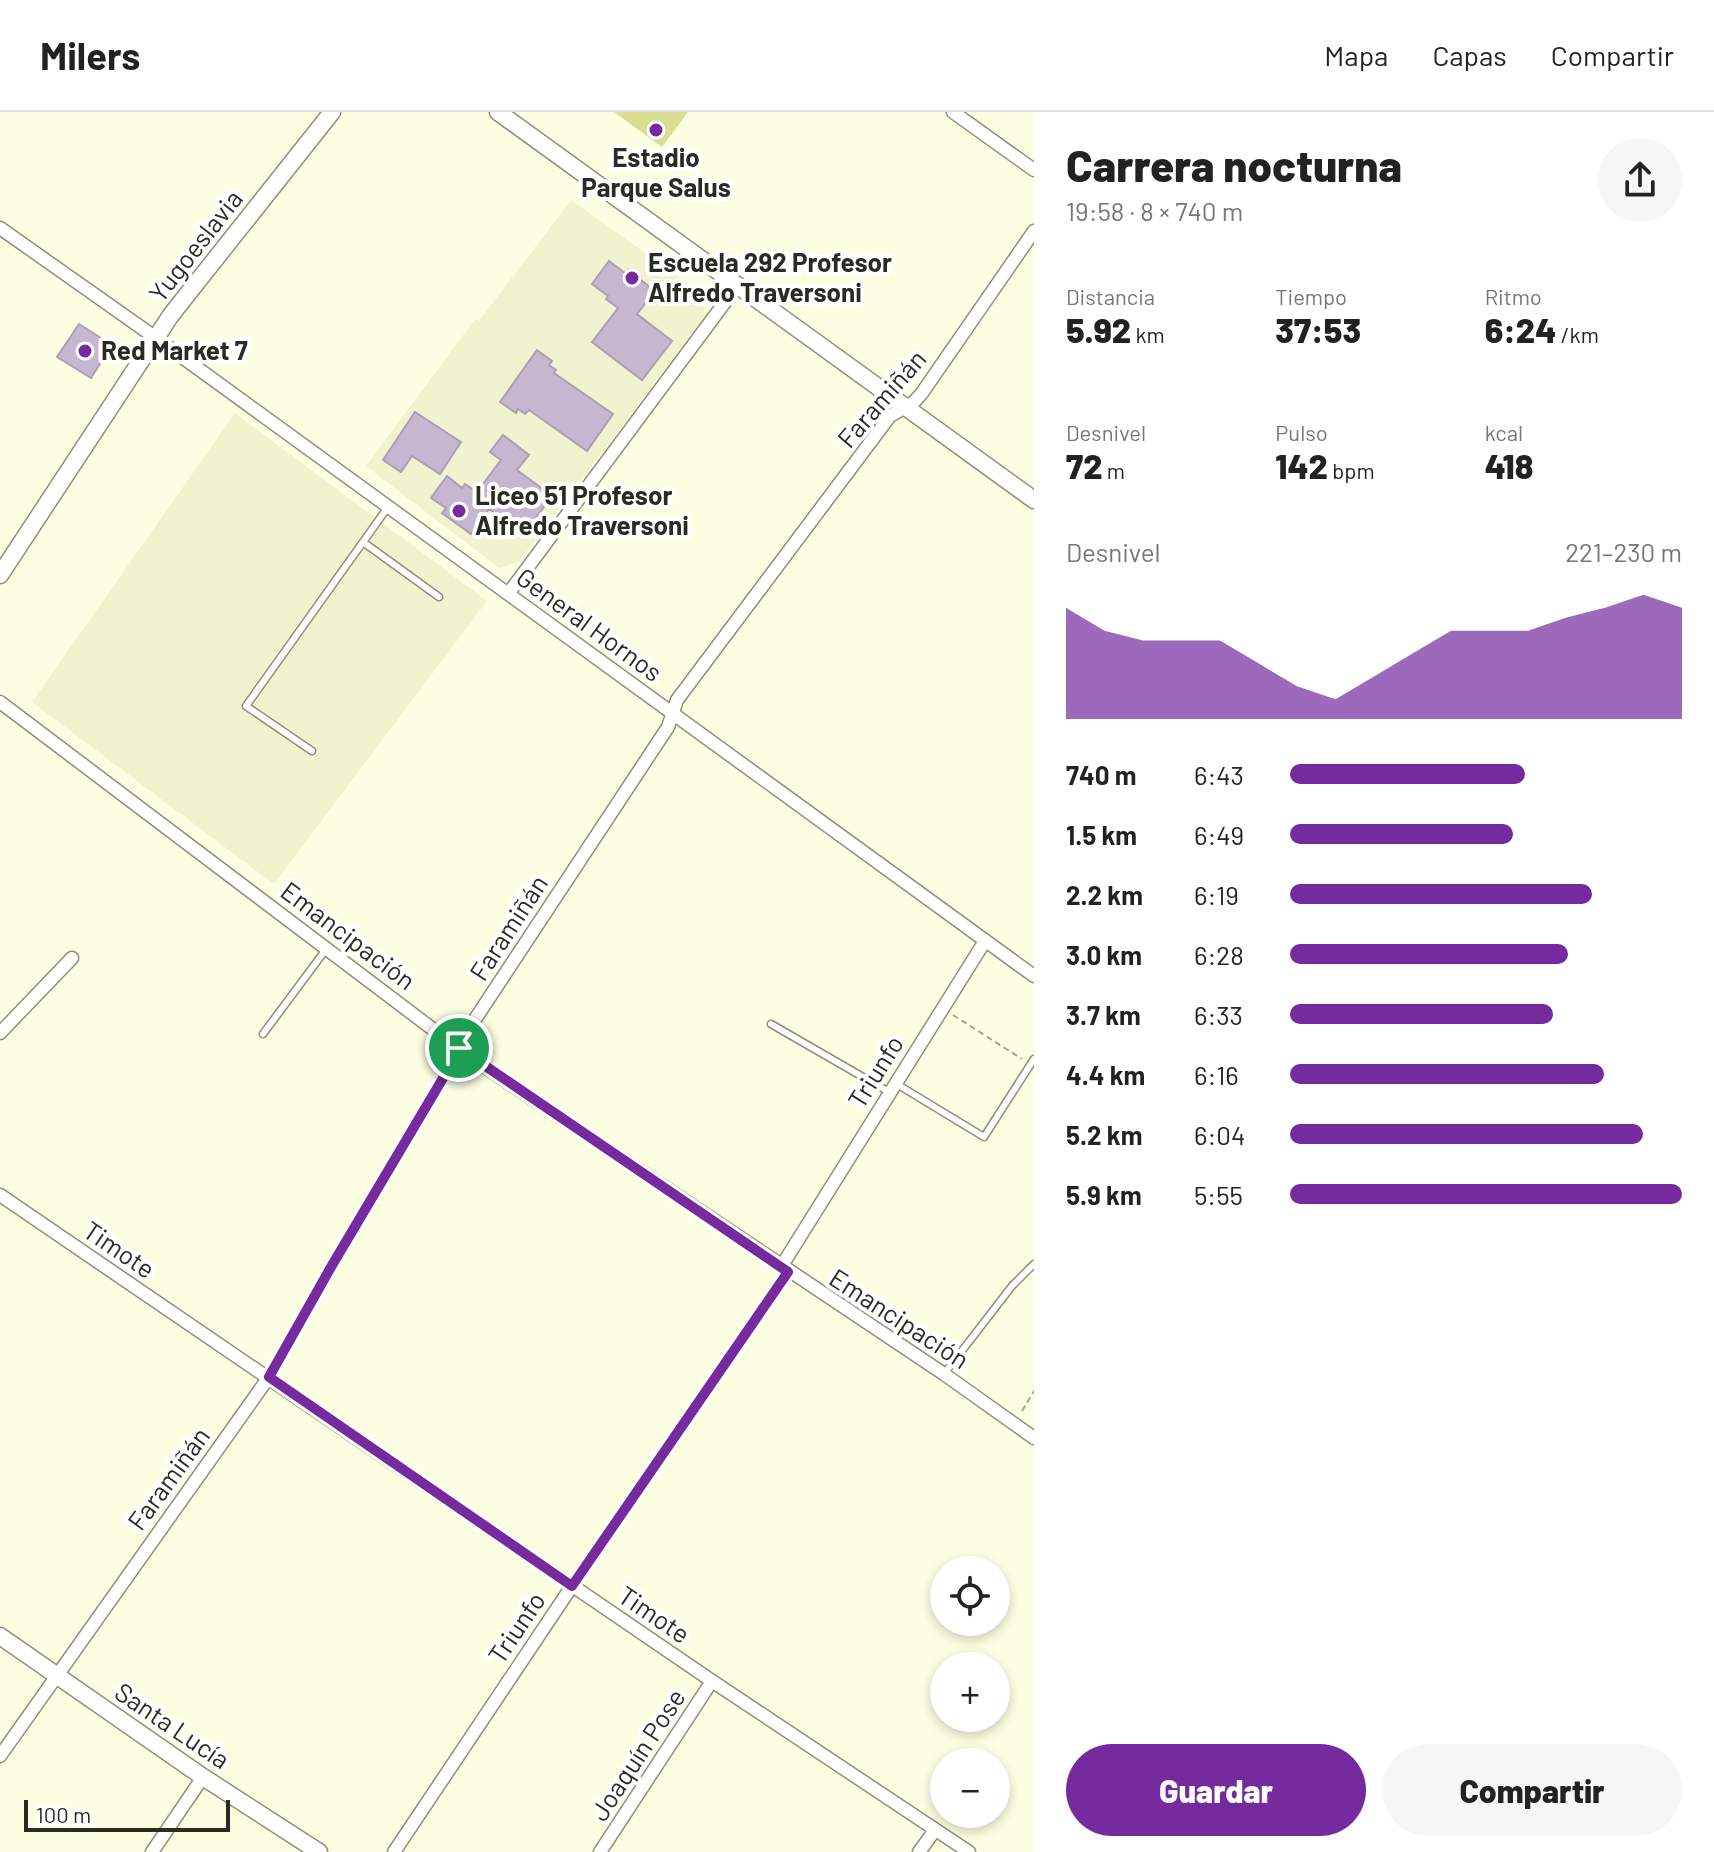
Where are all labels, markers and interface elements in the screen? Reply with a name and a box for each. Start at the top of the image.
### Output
text: Milers [40,32,140,78]
text: Mapa [1324,38,1388,72]
text: Capas [1432,38,1507,72]
text: Compartir [1551,38,1674,72]
marker: Estadio Parque Salus [647,121,665,139]
text: Carrera nocturna [1066,138,1402,191]
button: share [1598,138,1682,222]
place label: Estadio Parque Salus [581,141,731,202]
street label: Yugoeslavia [142,183,248,307]
text: 19:58 · 8 × 740 m [1066,195,1243,226]
place label: Escuela 292 Profesor Alfredo Traversoni [648,246,892,307]
marker: Escuela 292 Profesor Alfredo Traversoni [623,269,641,287]
text: Distancia [1066,283,1155,309]
text: Tiempo [1275,283,1347,309]
text: Ritmo [1485,283,1542,309]
text: 5.92 [1066,309,1131,350]
text: 37:53 [1275,309,1361,350]
text: 6:24 [1485,309,1556,350]
text: km [1131,321,1165,347]
text: /km [1556,321,1599,347]
place label: Red Market 7 [101,334,248,365]
marker: Red Market 7 [76,342,94,360]
street label: Faramiñán [830,343,932,453]
text: Desnivel [1066,419,1146,445]
text: Pulso [1275,419,1328,445]
text: kcal [1485,419,1523,445]
text: 72 [1066,445,1102,486]
text: 142 [1275,445,1328,486]
text: 418 [1485,445,1533,486]
text: m [1102,457,1125,483]
text: bpm [1328,457,1375,483]
place label: Liceo 51 Profesor Alfredo Traversoni [475,479,689,540]
marker: Liceo 51 Profesor Alfredo Traversoni [450,502,468,520]
text: Desnivel [1066,536,1161,567]
text: 221–230 m [1565,536,1682,567]
street label: General Hornos [511,561,669,687]
text: 740 m [1066,759,1136,790]
text: 6:43 [1194,759,1244,790]
text: 1.5 km [1066,819,1137,850]
text: 6:49 [1194,819,1244,850]
street label: Faramiñán [462,869,553,986]
street label: Emancipación [276,874,422,995]
text: 2.2 km [1066,879,1143,910]
text: 6:19 [1194,879,1239,910]
text: 3.0 km [1066,939,1142,970]
text: 6:28 [1194,939,1244,970]
text: 3.7 km [1066,999,1141,1030]
text: 6:33 [1194,999,1243,1030]
pin [425,1014,493,1082]
icon: arrive [437,1026,481,1070]
street label: Triunfo [840,1029,909,1113]
text: 4.4 km [1066,1059,1145,1090]
text: 6:16 [1194,1059,1239,1090]
text: 5.2 km [1066,1119,1142,1150]
text: 6:04 [1194,1119,1245,1150]
text: 5.9 km [1066,1179,1142,1210]
text: 5:55 [1194,1179,1243,1210]
street label: Timote [78,1214,161,1284]
street label: Emancipación [824,1261,975,1374]
street label: Faramiñán [120,1421,215,1536]
map controls [930,1556,1010,1828]
button: locate [930,1556,1010,1636]
street label: Timote [613,1579,696,1649]
street label: Triunfo [481,1585,551,1669]
button: + [930,1652,1010,1732]
street label: Santa Lucía [110,1675,236,1774]
street label: Joaquín Pose [583,1682,691,1826]
button: Guardar [1066,1744,1366,1836]
button: Compartir [1382,1744,1682,1836]
button: − [930,1748,1010,1828]
scale bar [24,1796,230,1832]
text: 100 m [36,1801,91,1827]

